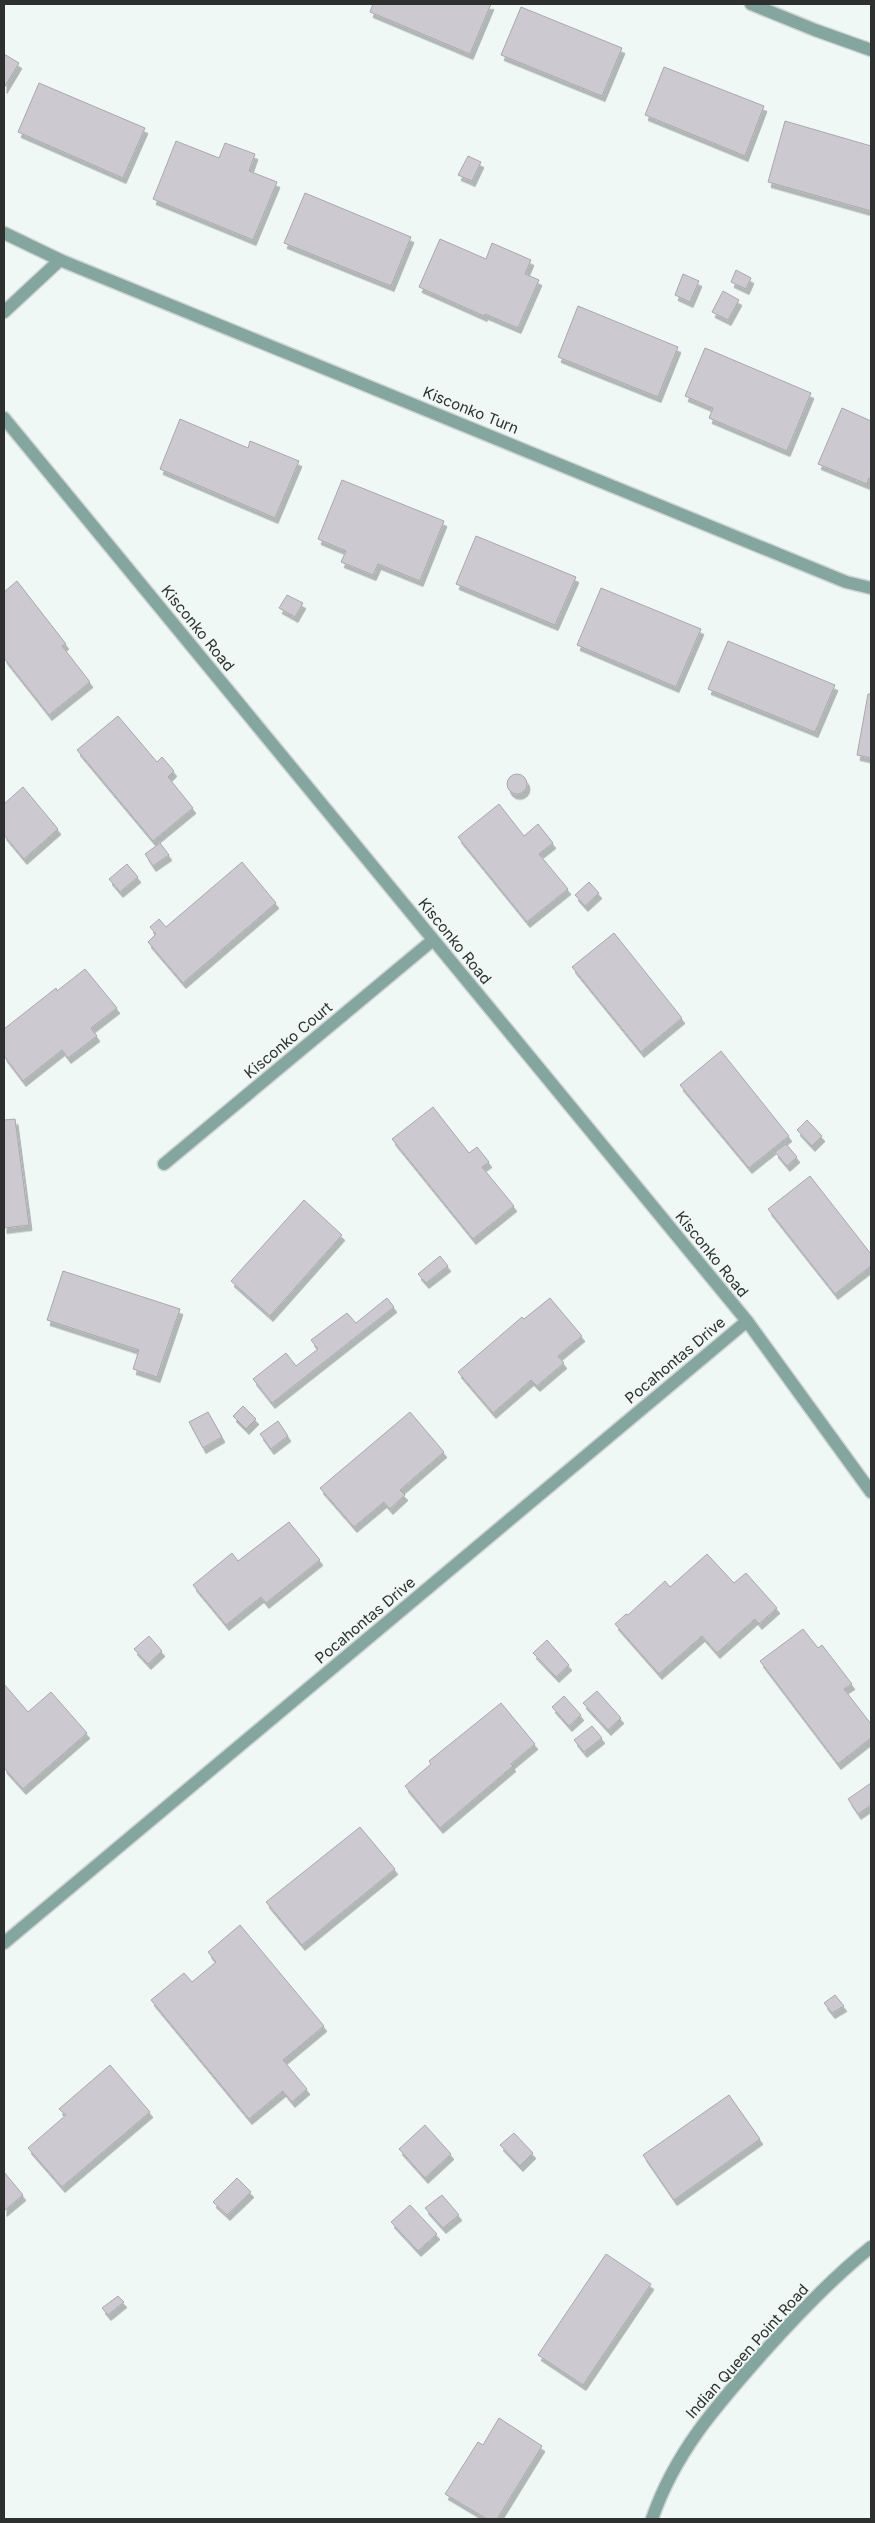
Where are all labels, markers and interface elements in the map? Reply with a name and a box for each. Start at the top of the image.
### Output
street label: Kisconko Turn [420,382,522,438]
street label: Kisconko Road [157,581,239,675]
street label: Kisconko Road [414,894,496,988]
street label: Kisconko Court [240,998,336,1082]
street label: Kisconko Road [671,1207,753,1301]
street label: Pocahontas Drive [621,1313,729,1407]
street label: Pocahontas Drive [311,1573,419,1667]
street label: Indian Queen Point Road [682,2280,812,2422]

